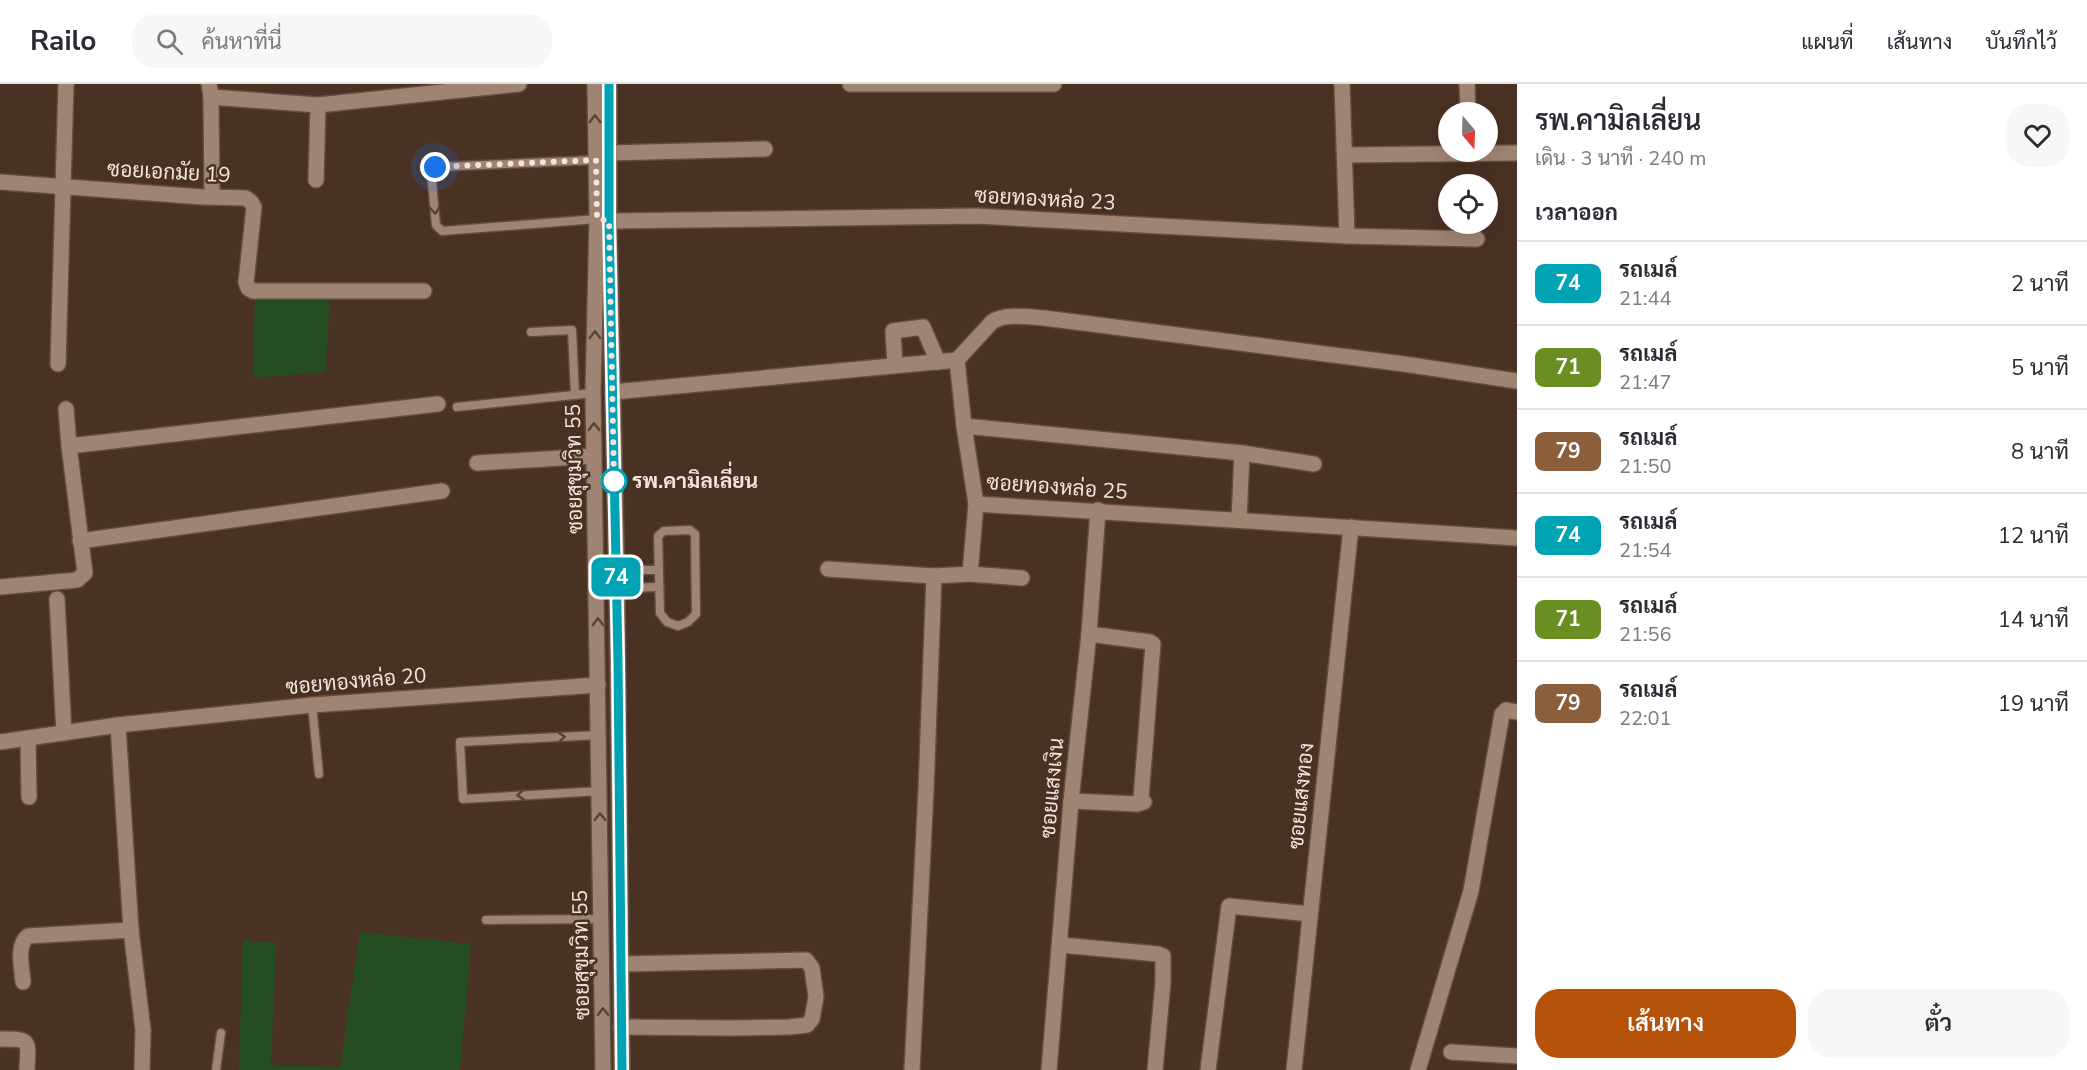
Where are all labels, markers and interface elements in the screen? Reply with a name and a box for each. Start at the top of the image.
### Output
search box [132,14,552,68]
text: Railo [30,22,96,60]
icon: search [153,25,186,58]
text: ค้นหาที่นี่ [201,27,282,57]
text: แผนที่ [1801,28,1854,56]
text: เส้นทาง [1887,28,1952,56]
text: บันทึกไว้ [1985,28,2057,56]
north arrow [1438,102,1498,162]
map controls [1438,102,1498,234]
text: รพ.คามิลเลี่ยน [1535,102,1701,140]
button: heart [2006,104,2069,167]
one-way arrow [589,114,601,123]
text: เดิน · 3 นาที · 240 m [1535,145,1706,172]
your location [420,152,450,182]
street label: ซอยเอกมัย 19 [106,155,232,189]
button: locate [1438,174,1498,234]
street label: ซอยทองหล่อ 23 [974,181,1116,217]
text: เวลาออก [1535,198,1618,228]
one-way arrow [428,205,440,215]
text: รถเมล์ [1619,255,1677,285]
text: 74 [1555,269,1581,297]
text: 2 นาที [2011,269,2069,299]
text: 21:44 [1619,285,1672,312]
one-way arrow [588,330,601,339]
text: รถเมล์ [1619,339,1677,369]
text: 71 [1555,353,1581,381]
text: 5 นาที [2011,353,2069,383]
text: 21:47 [1619,369,1672,396]
street label: ซอยสุขุมวิท 55 [559,404,589,534]
one-way arrow [588,422,600,431]
text: รถเมล์ [1619,423,1677,453]
text: 79 [1555,437,1581,465]
text: 8 นาที [2011,437,2069,467]
text: 21:50 [1619,453,1672,480]
place label: รพ.คามิลเลี่ยน [632,461,758,495]
marker: รพ.คามิลเลี่ยน [601,468,627,494]
street label: ซอยทองหล่อ 25 [985,468,1129,506]
text: รถเมล์ [1619,507,1677,537]
text: 74 [1555,521,1581,549]
text: 12 นาที [1998,521,2069,551]
text: 21:54 [1619,537,1672,564]
line badge: 74 [589,558,643,596]
text: 74 [603,563,629,591]
text: รถเมล์ [1619,591,1677,621]
text: 71 [1555,605,1581,633]
text: 14 นาที [1998,605,2069,635]
one-way arrow [592,617,604,626]
text: 21:56 [1619,621,1672,648]
street label: ซอยทองหล่อ 20 [284,661,428,701]
text: รถเมล์ [1619,675,1677,705]
text: 79 [1555,689,1581,717]
text: 19 นาที [1998,689,2069,719]
text: 22:01 [1619,705,1672,732]
one-way arrow [556,730,565,743]
street label: ซอยแสงเงิน [1034,737,1070,839]
street label: ซอยแสงทอง [1281,741,1321,851]
one-way arrow [516,789,525,802]
one-way arrow [594,812,607,821]
street label: ซอยสุขุมวิท 55 [566,890,596,1020]
button: เส้นทาง [1535,989,1796,1058]
button: ตั๋ว [1808,989,2069,1058]
one-way arrow [597,1007,609,1016]

